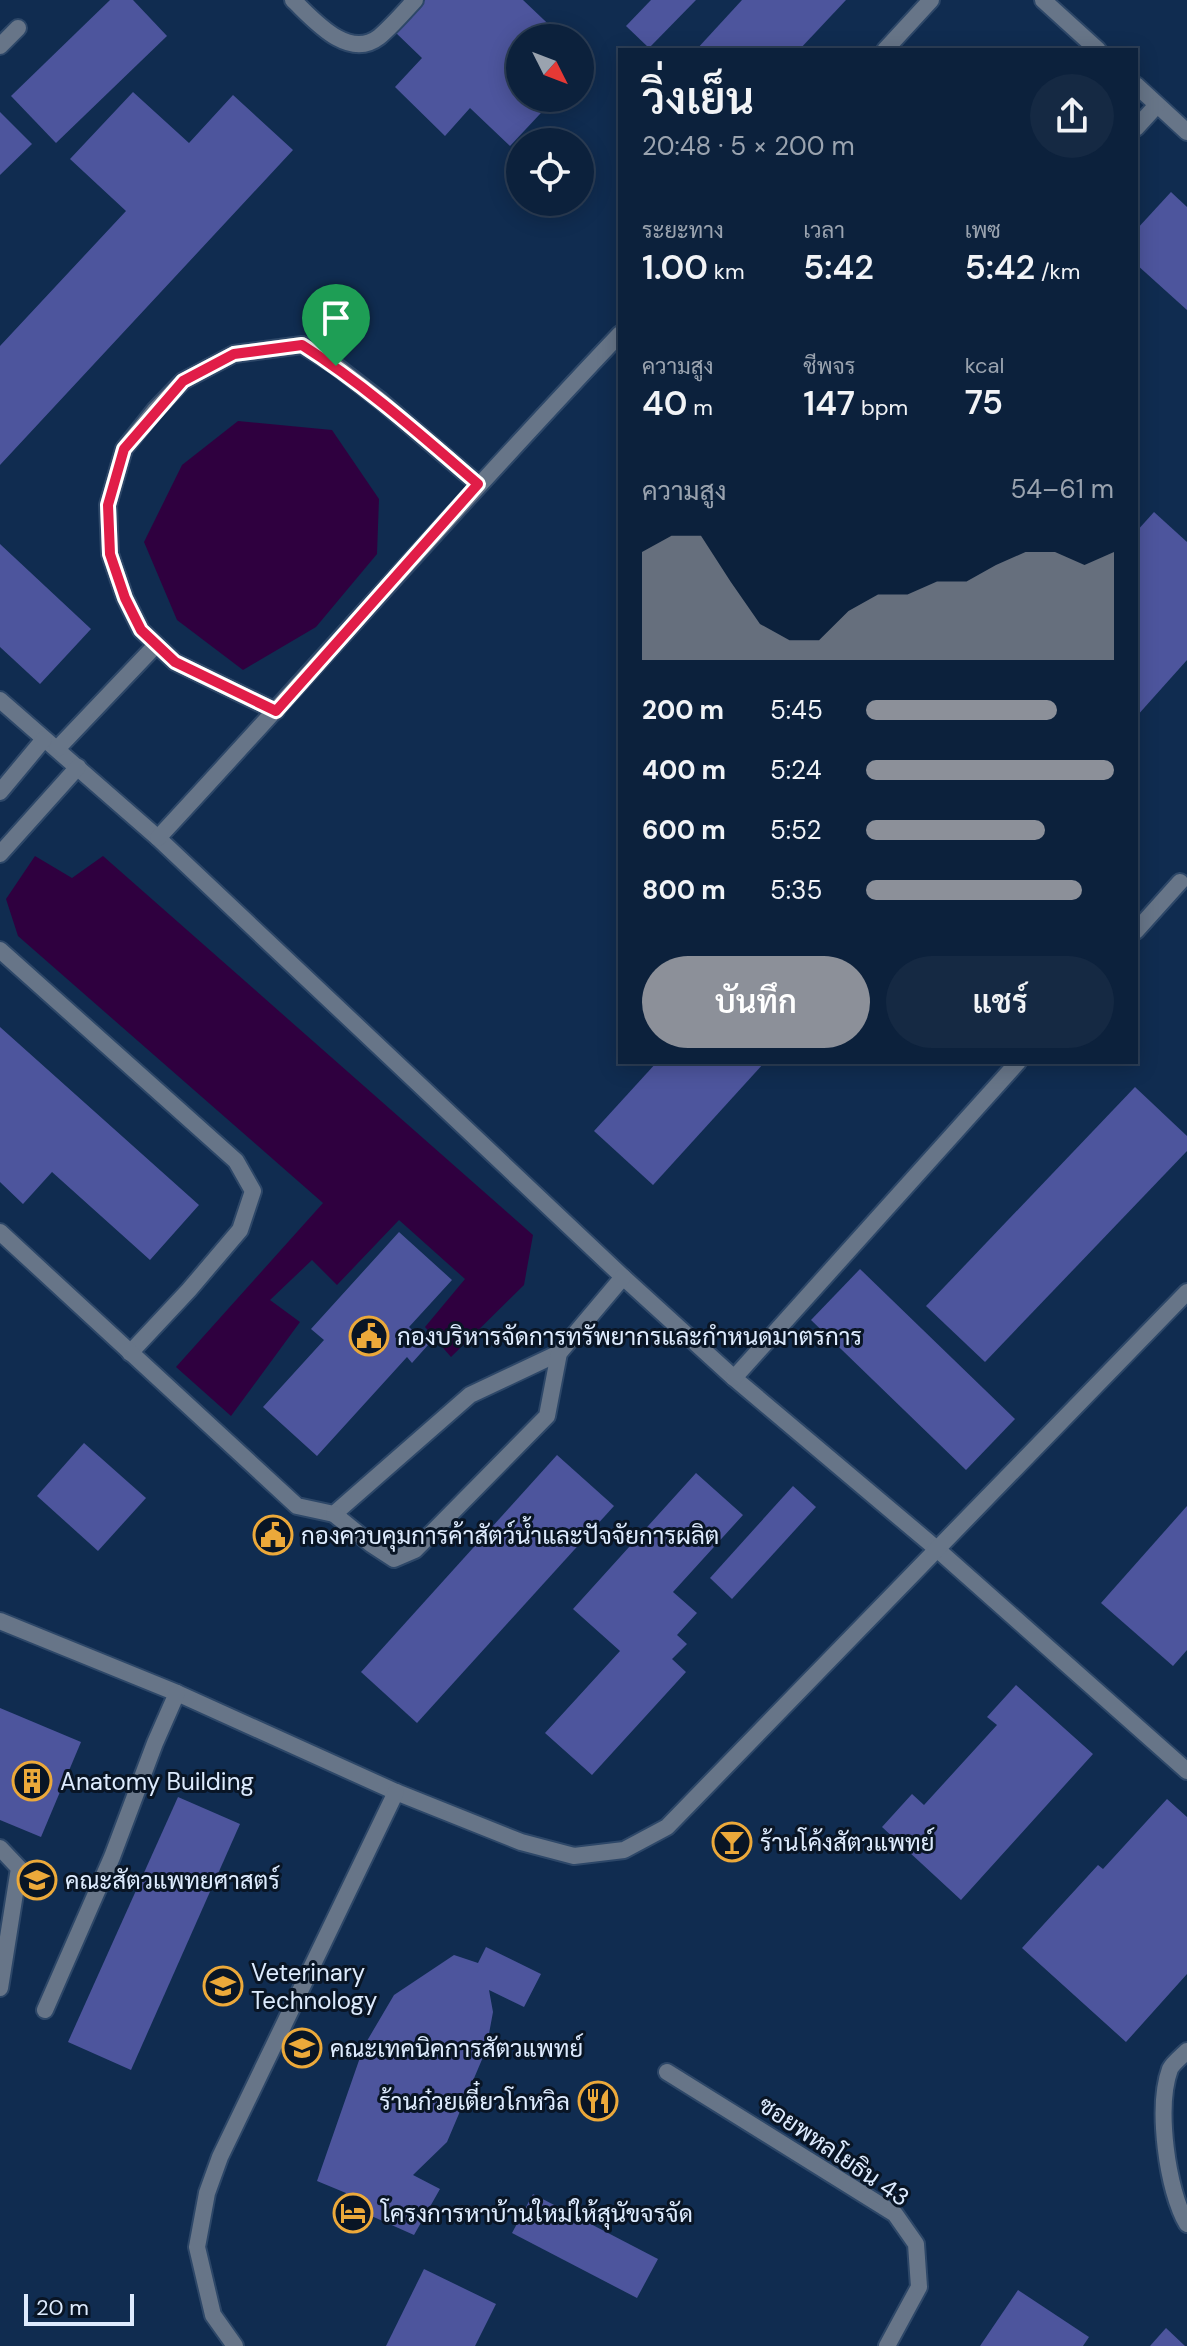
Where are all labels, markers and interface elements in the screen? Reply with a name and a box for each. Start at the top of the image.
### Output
north arrow [506,24,594,112]
map controls [506,24,594,216]
text: วิ่งเย็น [642,70,754,128]
button: share [1030,74,1114,158]
button: locate [506,128,594,216]
text: 20:48 · 5 × 200 m [642,129,855,163]
text: ระยะทาง [642,216,724,245]
text: เวลา [803,216,845,245]
text: เพซ [965,216,1001,245]
text: 1.00 [642,245,708,290]
text: 5:42 [803,245,874,290]
text: 5:42 [965,245,1035,290]
text: km [708,257,745,286]
text: /km [1035,257,1080,286]
pin [302,284,370,366]
icon: arrive [314,296,358,340]
text: kcal [965,351,1004,380]
text: ความสูง [642,352,713,381]
text: ชีพจร [803,352,855,381]
text: 75 [965,380,1003,425]
text: 40 [642,381,687,426]
text: 147 [803,381,855,426]
text: m [687,393,713,422]
text: bpm [855,393,908,422]
text: 54–61 m [1010,472,1114,506]
text: ความสูง [642,474,726,508]
text: 200 m [642,693,724,727]
text: 5:45 [770,693,823,727]
text: 400 m [642,753,726,787]
text: 5:24 [770,753,821,787]
text: 600 m [642,813,726,847]
text: 5:52 [770,813,822,847]
text: 800 m [642,873,726,907]
text: 5:35 [770,873,822,907]
button: บันทึก [642,956,870,1048]
button: แชร์ [886,956,1114,1048]
public building icon: กองบริหารจัดการทรัพยากรและกำหนดมาตรการ [348,1315,390,1357]
place label: กองบริหารจัดการทรัพยากรและกำหนดมาตรการ [397,1321,862,1352]
public building icon: กองควบคุมการค้าสัตว์น้ำและปัจจัยการผลิต [252,1514,294,1556]
place label: กองควบคุมการค้าสัตว์น้ำและปัจจัยการผลิต [301,1516,719,1552]
building icon: Anatomy Building [11,1760,53,1802]
place label: Anatomy Building [60,1766,254,1797]
bar icon: ร้านโค้งสัตวแพทย์ [711,1821,753,1863]
place label: ร้านโค้งสัตวแพทย์ [760,1827,934,1858]
school or university icon: คณะสัตวแพทยศาสตร์ [16,1859,58,1901]
place label: คณะสัตวแพทยศาสตร์ [65,1865,280,1896]
place label: Veterinary Technology [251,1957,377,2016]
school or university icon: Veterinary Technology [202,1965,244,2007]
school or university icon: คณะเทคนิคการสัตวแพทย์ [281,2027,323,2069]
place label: คณะเทคนิคการสัตวแพทย์ [330,2033,583,2064]
place label: ร้านก๋วยเตี๋ยวโกหวิล [379,2080,570,2117]
restaurant icon: ร้านก๋วยเตี๋ยวโกหวิล [577,2080,619,2122]
street label: ซอยพหลโยธิน 43 [753,2089,915,2213]
hotel icon: โครงการหาบ้านใหม่ให้สุนัขจรจัด [332,2192,374,2234]
place label: โครงการหาบ้านใหม่ให้สุนัขจรจัด [379,2198,693,2230]
scale bar [24,2290,134,2326]
text: 20 m [36,2293,89,2322]

